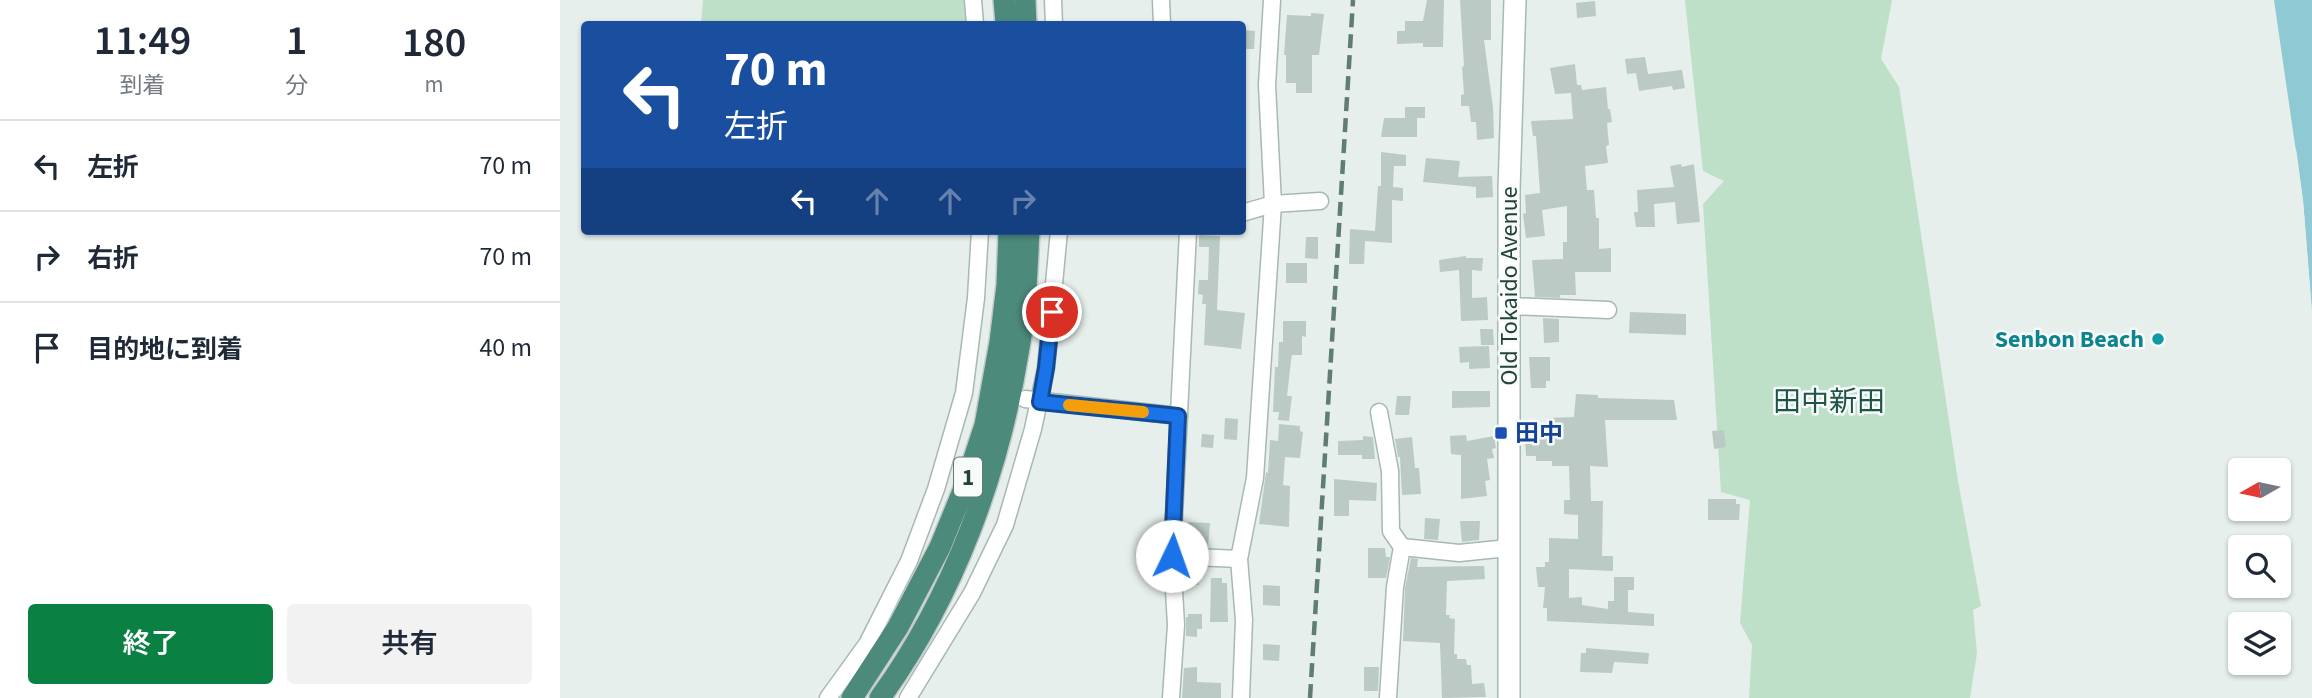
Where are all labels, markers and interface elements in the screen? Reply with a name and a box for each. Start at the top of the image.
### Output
text: 11:49 [94,11,191,71]
text: 1 [286,11,307,71]
text: 180 [402,13,466,73]
text: 70 m [724,35,828,105]
icon: left [609,49,700,140]
text: m [424,68,444,101]
text: 到着 [120,69,166,102]
text: 分 [285,69,308,102]
text: 左折 [724,104,788,150]
icon: left [28,147,66,185]
text: 70 m [479,147,532,184]
text: 左折 [87,149,139,186]
icon: left [785,182,823,220]
icon: ahead [858,182,896,220]
icon: ahead [931,182,969,220]
icon: right [1004,182,1042,220]
street label: Old Tokaido Avenue [1492,186,1527,386]
icon: right [28,238,66,276]
text: 70 m [479,238,532,275]
text: 右折 [87,240,139,277]
pin [1022,282,1082,342]
icon: arrive [1033,293,1071,331]
place label: Senbon Beach [1995,322,2144,357]
icon: arrive [28,329,66,367]
text: 40 m [479,329,532,366]
text: 目的地に到着 [87,331,243,368]
marker: Senbon Beach [2150,331,2166,347]
district label: 田中新田 [1773,382,1885,422]
place label: 田中 [1515,416,1563,451]
marker: 田中 [1493,425,1509,441]
road number: 1 [954,457,982,496]
north arrow [2228,458,2291,522]
map controls [2228,458,2291,675]
position arrow [1135,519,1209,593]
button: search [2228,535,2291,598]
button: 終了 [28,604,273,684]
button: 共有 [287,604,532,684]
button: layers [2228,612,2291,675]

